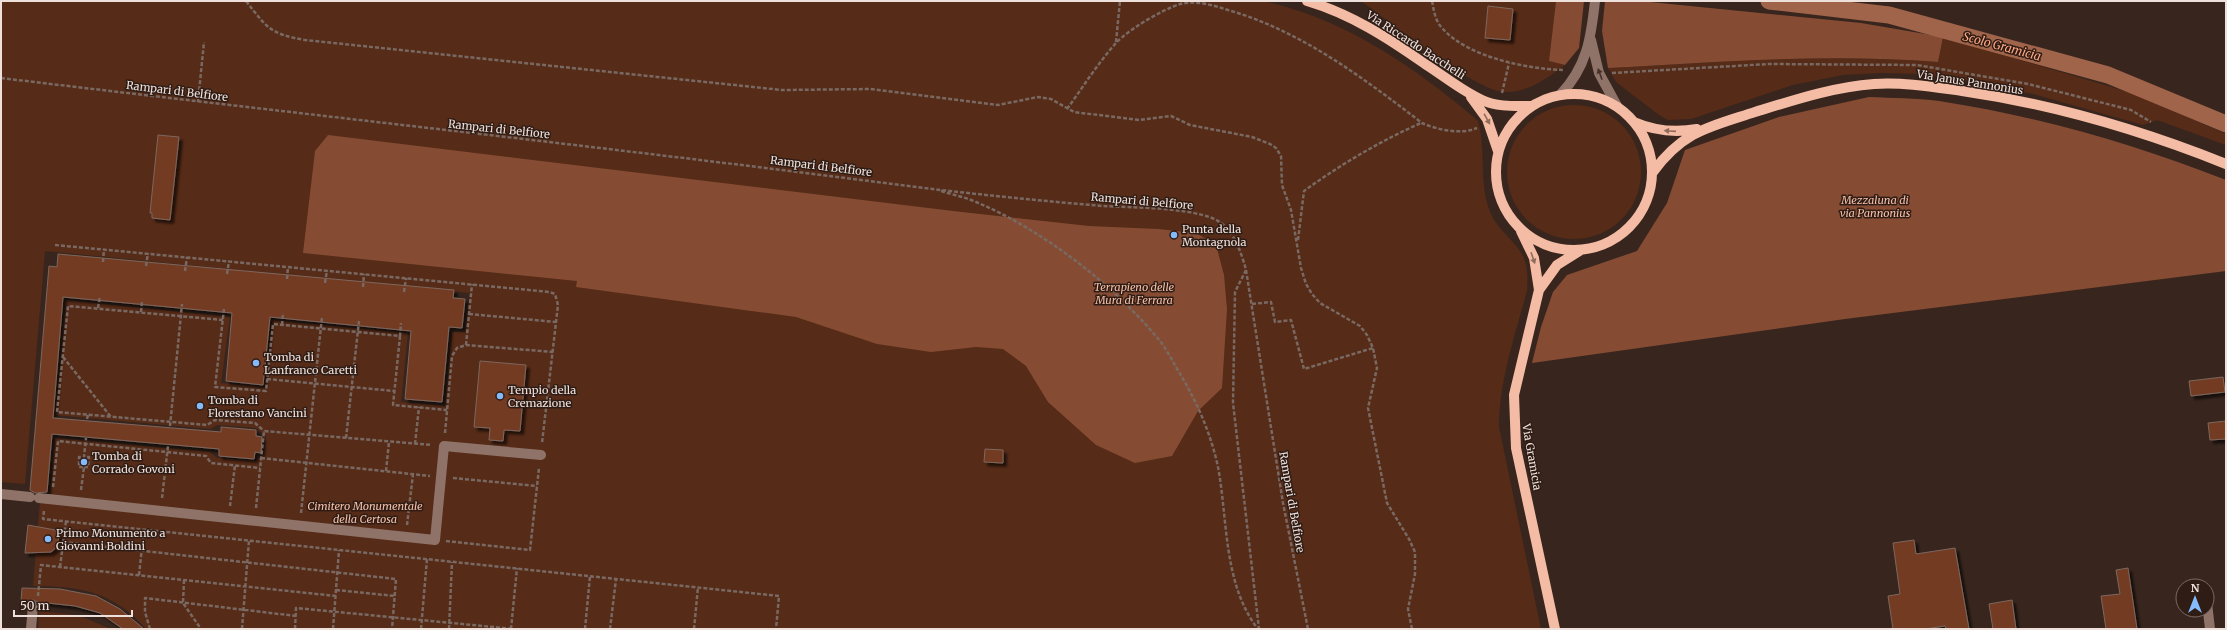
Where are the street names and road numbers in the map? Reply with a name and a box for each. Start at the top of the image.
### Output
street label: Via Riccardo Bacchelli [1363,7,1469,83]
street label: Via Janus Pannonius [1915,67,2024,97]
street label: Rampari di Belfiore [125,78,229,104]
street label: Rampari di Belfiore [447,117,551,141]
street label: Rampari di Belfiore [769,153,873,179]
street label: Rampari di Belfiore [1090,190,1194,212]
street label: Via Gramicia [1519,422,1545,491]
street label: Rampari di Belfiore [1276,450,1308,554]

